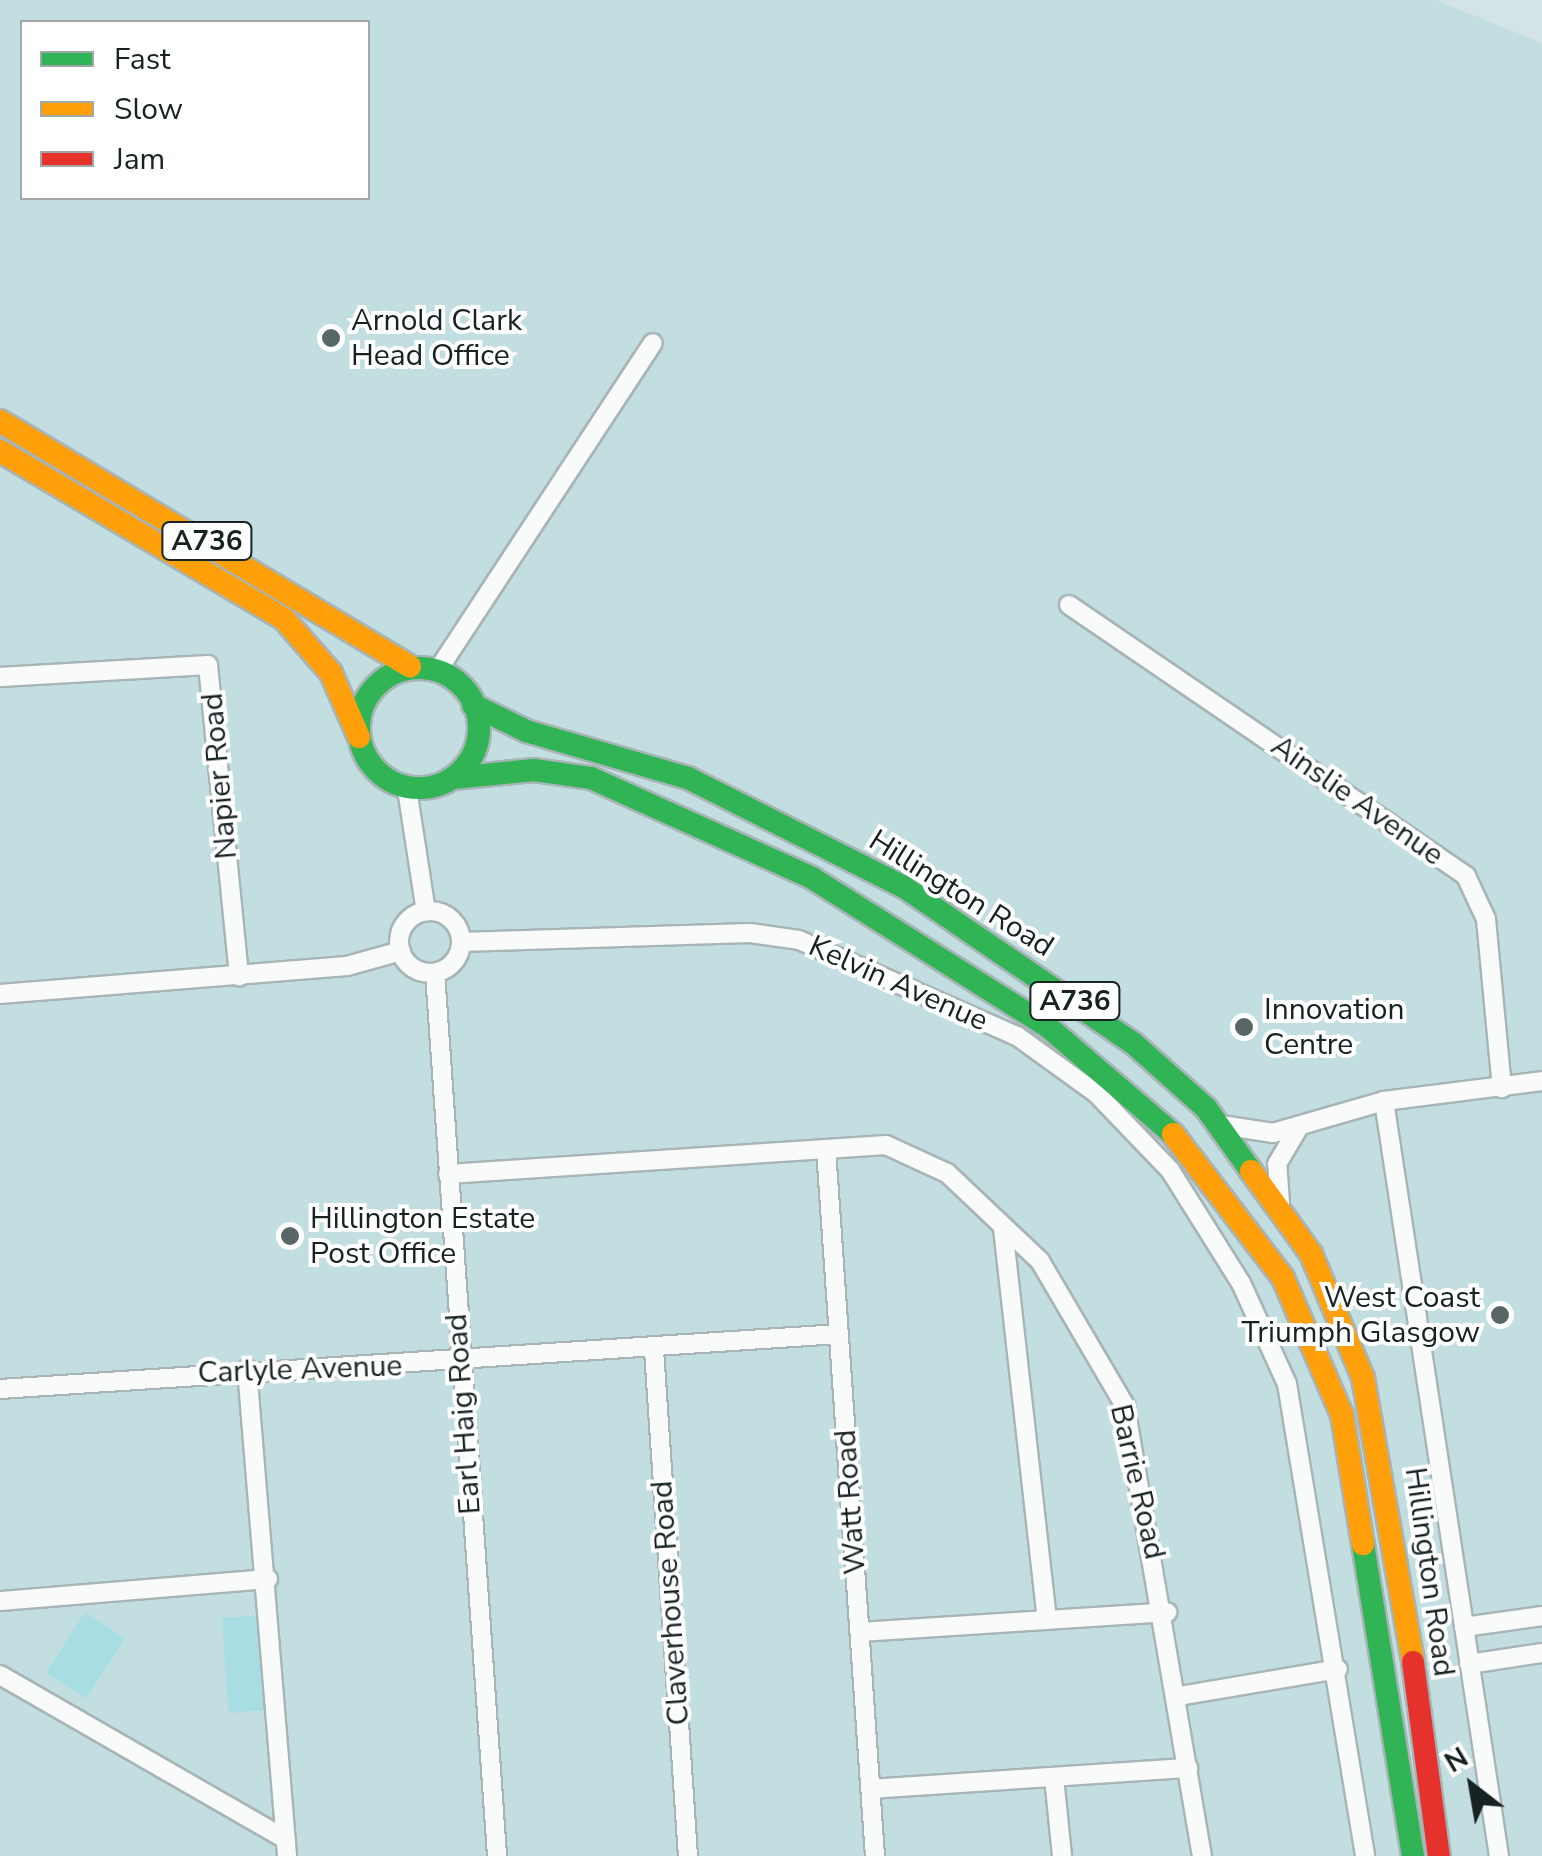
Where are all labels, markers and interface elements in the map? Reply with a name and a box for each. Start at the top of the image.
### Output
legend [20,20,370,200]
text: Fast [114,39,171,80]
text: Slow [114,89,183,130]
text: Jam [114,139,165,180]
place label: Arnold Clark Head Office [351,303,522,374]
marker: Arnold Clark Head Office [320,327,342,349]
road number: A736 [160,518,254,564]
street label: Napier Road [195,691,245,861]
street label: Ainslie Avenue [1264,728,1450,874]
street label: Hillington Road [862,823,1060,965]
street label: Kelvin Avenue [803,928,993,1040]
road number: A736 [1028,978,1122,1024]
place label: Innovation Centre [1264,992,1404,1062]
marker: Innovation Centre [1233,1016,1255,1038]
place label: Hillington Estate Post Office [310,1201,535,1272]
marker: Hillington Estate Post Office [279,1225,301,1247]
place label: West Coast Triumph Glasgow [1242,1280,1480,1350]
marker: West Coast Triumph Glasgow [1489,1304,1511,1326]
street label: Earl Haig Road [439,1312,489,1516]
street label: Carlyle Avenue [197,1348,403,1392]
street label: Barrie Road [1102,1401,1172,1563]
street label: Watt Road [828,1428,874,1576]
street label: Hillington Road [1397,1465,1461,1679]
street label: Claverhouse Road [644,1479,698,1727]
north arrow [1422,1736,1522,1836]
text: N [1438,1739,1475,1782]

